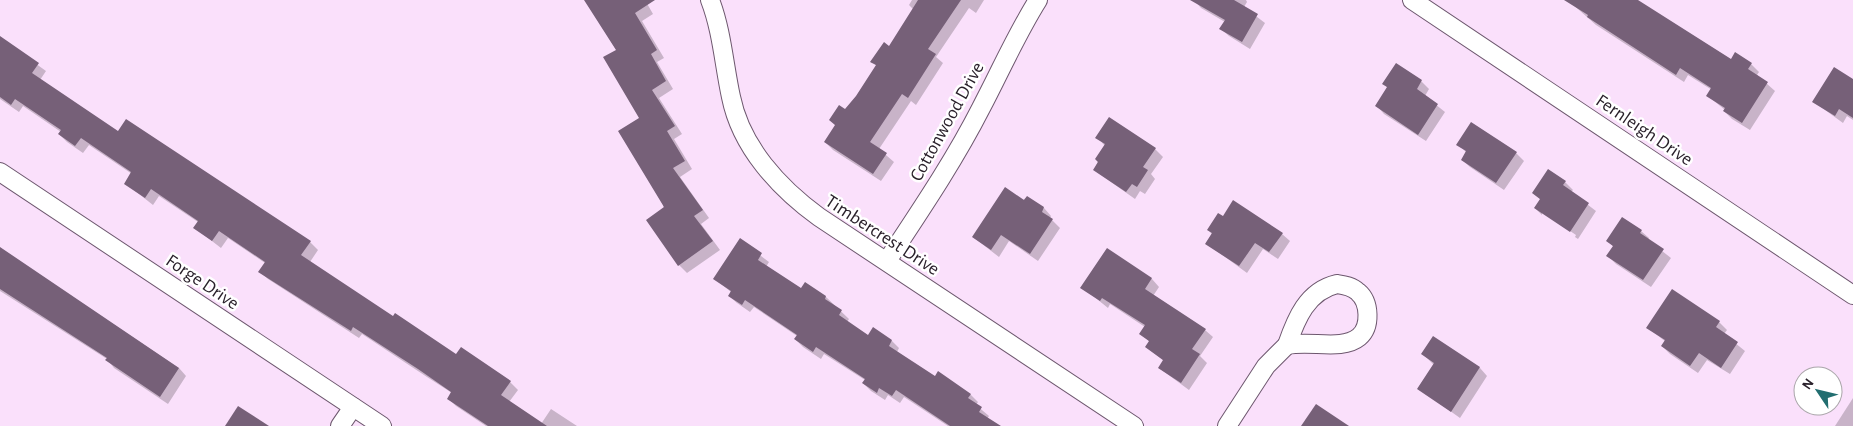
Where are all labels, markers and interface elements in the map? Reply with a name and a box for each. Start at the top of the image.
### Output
street label: Cottonwood Drive [907,59,988,184]
street label: Fernleigh Drive [1592,91,1696,169]
street label: Timbercrest Drive [822,191,943,279]
street label: Forge Drive [162,251,242,313]
north arrow [1793,366,1843,416]
text: N [1800,376,1817,392]

